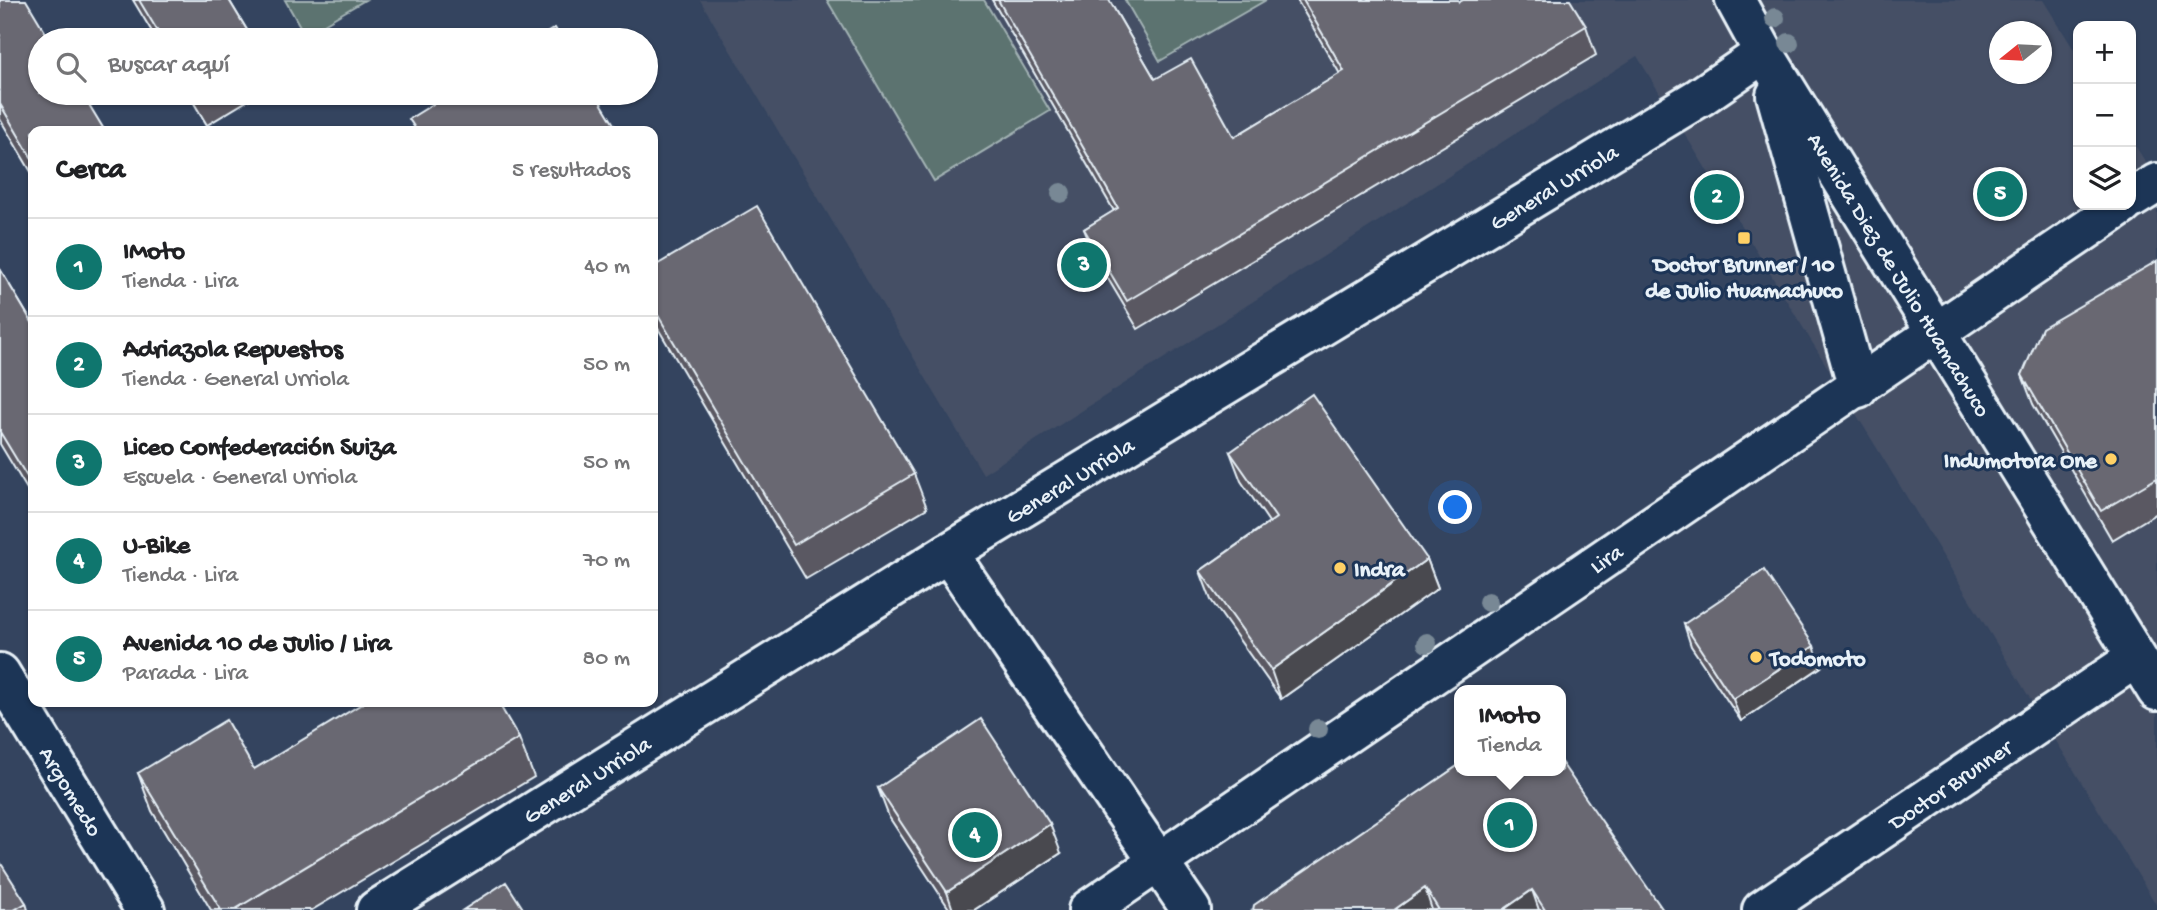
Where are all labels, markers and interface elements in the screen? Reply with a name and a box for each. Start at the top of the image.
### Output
north arrow [1989,21,2052,84]
map controls [2073,21,2136,210]
button: + [2073,21,2136,84]
search box [28,28,658,105]
icon: search [52,48,90,86]
text: Buscar aquí [108,51,230,82]
button: − [2073,84,2136,147]
street label: Avenida Diez de Julio Huamachuco [1799,129,1995,423]
street label: General Urriola [1486,139,1625,238]
button: layers [2073,147,2136,210]
text: Cerca [56,154,125,189]
text: 5 resultados [512,158,630,185]
pin: 5 [1977,168,2023,220]
pin: 2 [1694,171,1740,223]
marker: Doctor Brunner / 10 de Julio Huamachuco [1736,230,1752,246]
text: IMoto [123,238,185,269]
pin: 3 [1061,239,1107,291]
place label: Doctor Brunner / 10 de Julio Huamachuco [1645,253,1843,306]
text: 1 [74,254,84,281]
text: 40 m [584,254,630,281]
text: Tienda · Lira [123,269,238,296]
text: Adriazola Repuestos [123,336,343,367]
text: 2 [73,352,85,379]
text: 50 m [583,352,630,379]
text: Tienda · General Urriola [123,367,349,394]
street label: General Urriola [1002,433,1141,532]
text: Liceo Confederación Suiza [123,434,396,465]
place label: Indumotora One [1944,449,2098,476]
text: 3 [73,450,85,477]
text: 50 m [583,450,630,477]
marker: Indumotora One [2103,451,2119,467]
text: Escuela · General Urriola [123,465,357,492]
your location [1438,490,1472,524]
text: U-Bike [123,532,190,563]
street label: Lira [1586,539,1630,581]
text: 4 [74,548,84,575]
text: 70 m [583,548,630,575]
place label: Indra [1354,558,1406,585]
marker: Indra [1332,560,1348,576]
text: Tienda · Lira [123,563,238,590]
text: Avenida 10 de Julio / Lira [123,630,391,661]
text: 5 [73,646,85,673]
text: 80 m [583,646,630,673]
place label: Todomoto [1768,647,1866,674]
marker: Todomoto [1748,649,1764,665]
text: Parada · Lira [123,661,248,688]
popup [1454,685,1566,776]
text: IMoto [1479,702,1540,733]
street label: General Urriola [520,731,658,832]
text: Tienda [1479,733,1541,760]
street label: Doctor Brunner [1883,735,2019,839]
street label: Argomedo [31,743,107,842]
pin: 1 [1487,799,1533,851]
pin: 4 [952,809,998,861]

